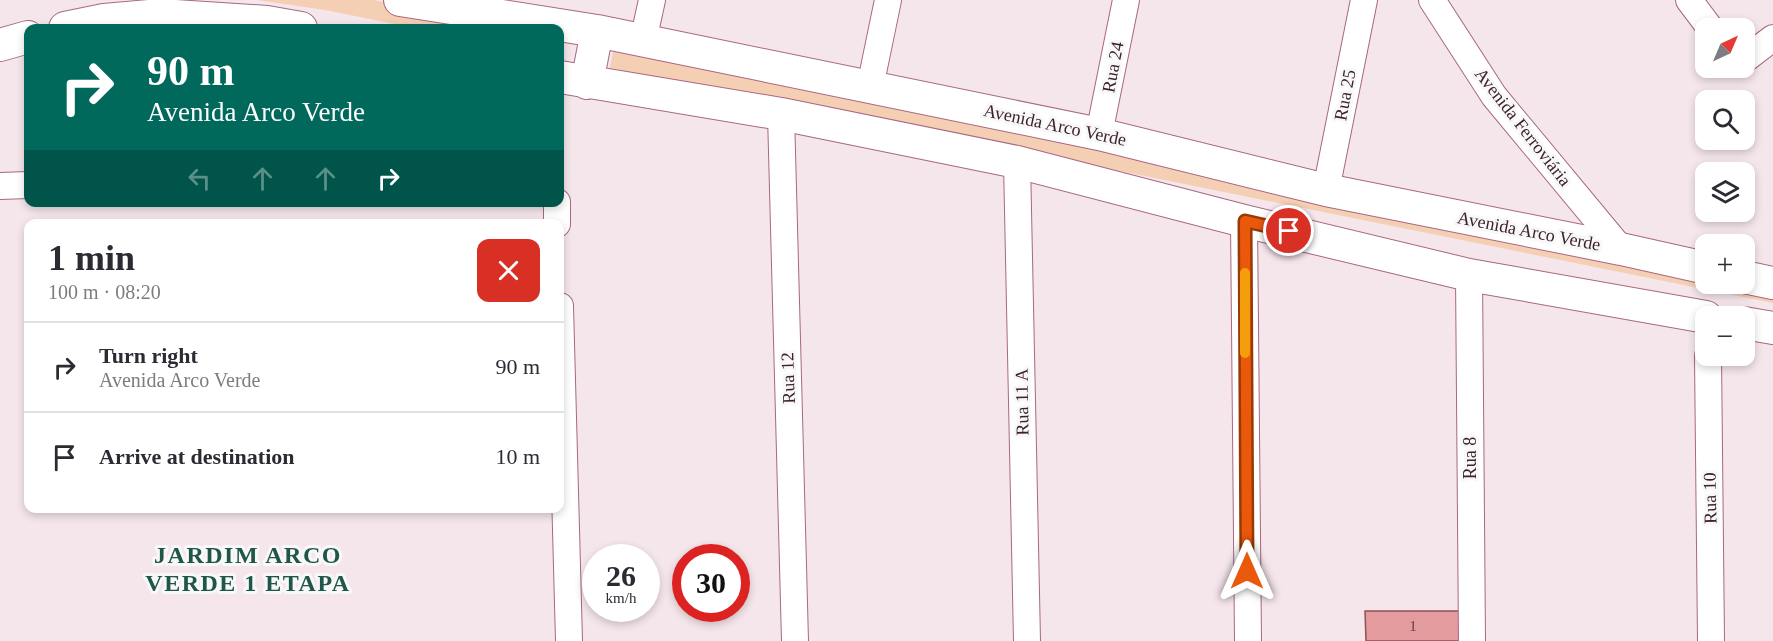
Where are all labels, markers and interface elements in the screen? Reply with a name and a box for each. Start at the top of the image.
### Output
north arrow [1695,18,1755,78]
map controls [1695,18,1755,366]
street label: Rua 24 [1098,40,1128,94]
icon: right [48,48,126,126]
text: 90 m [147,48,235,94]
street label: Avenida Ferroviária [1471,64,1575,190]
street label: Rua 25 [1330,68,1360,122]
button: search [1695,90,1755,150]
text: Avenida Arco Verde [147,97,365,127]
street label: Avenida Arco Verde [982,100,1128,150]
icon: left [183,162,216,195]
icon: ahead [246,162,279,195]
icon: ahead [309,162,342,195]
icon: right [372,162,405,195]
button: layers [1695,162,1755,222]
pin [1263,205,1314,256]
street label: Avenida Arco Verde [1456,207,1602,255]
icon: arrive [1272,214,1305,247]
button: + [1695,234,1755,294]
text: 1 min [48,238,135,278]
button: close [477,239,540,302]
text: 100 m · 08:20 [48,281,161,303]
button: − [1695,306,1755,366]
text: Turn right [99,343,198,368]
icon: right [48,351,81,384]
street label: Rua 12 [777,352,799,404]
text: 90 m [495,354,540,379]
street label: Rua 11 A [1011,368,1033,436]
text: Avenida Arco Verde [99,369,260,391]
street label: Rua 8 [1460,437,1480,479]
icon: arrive [48,441,81,474]
text: Arrive at destination [99,444,295,469]
text: 10 m [495,444,540,469]
street label: Rua 10 [1700,472,1720,524]
position arrow [1215,539,1279,603]
district label: JARDIM ARCO VERDE 1 ETAPA [145,542,351,596]
speed limit sign: 30 [672,544,750,622]
text: 26 [606,559,636,592]
text: km/h [606,590,636,606]
house number: 1 [1409,618,1417,634]

